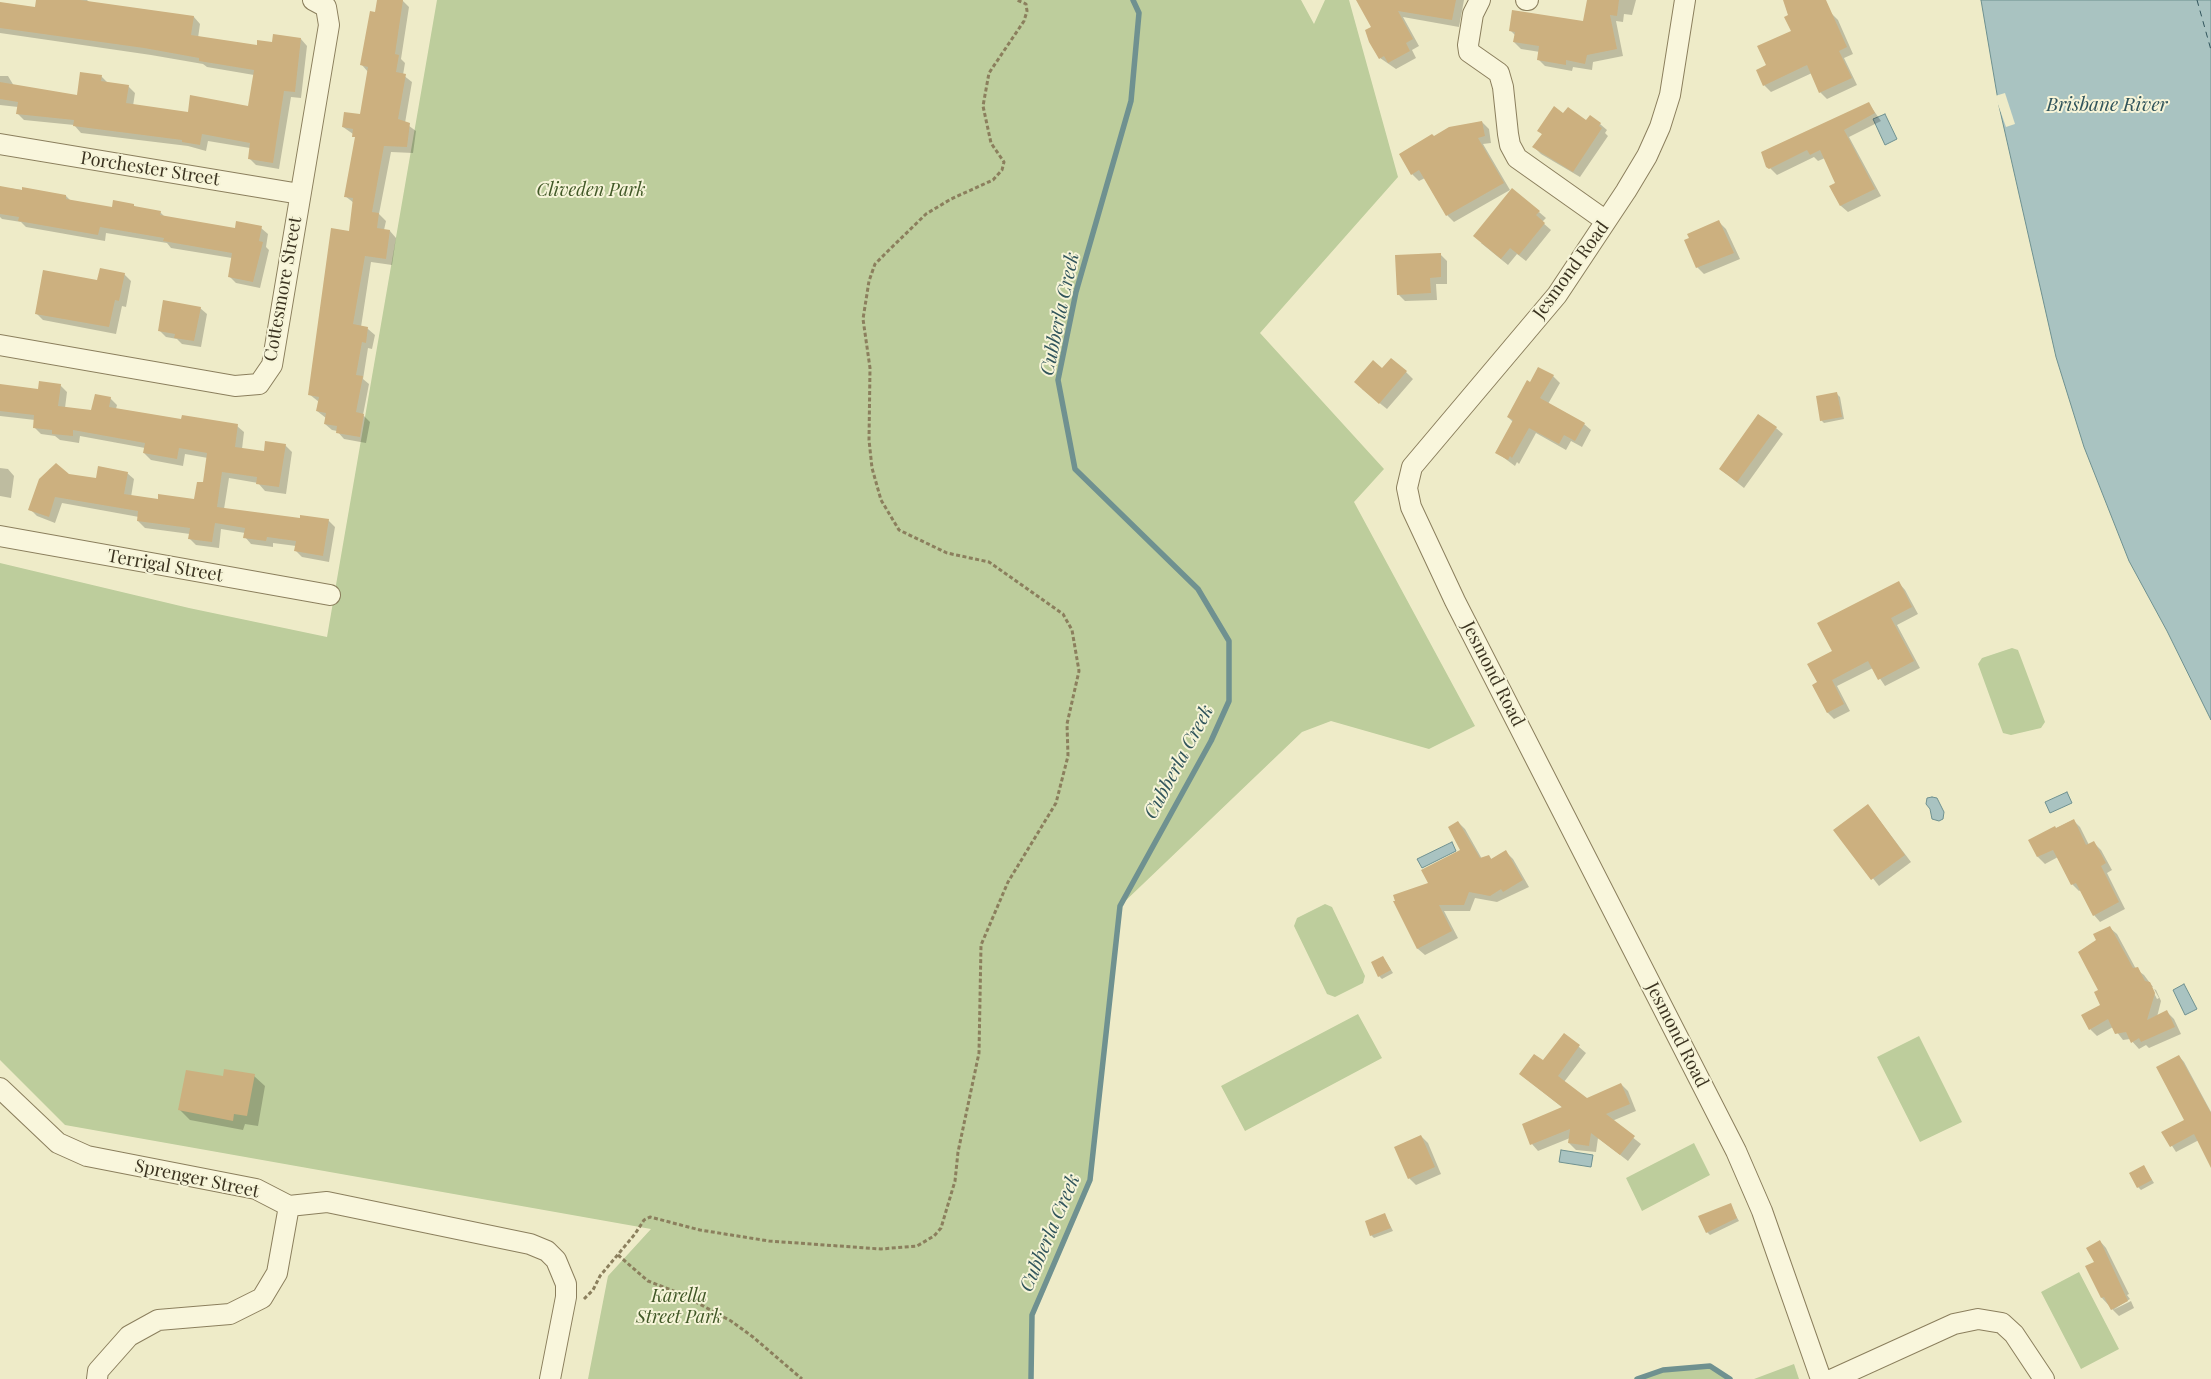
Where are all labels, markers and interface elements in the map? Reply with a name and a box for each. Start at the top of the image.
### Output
water label: Brisbane River [2046,94,2168,116]
street label: Porchester Street [79,147,221,191]
park label: Cliveden Park [536,179,646,201]
street label: Cottesmore Street [260,215,306,363]
street label: Jesmond Road [1528,217,1614,323]
water label: Cubberla Creek [1036,250,1084,378]
street label: Terrigal Street [105,545,225,587]
street label: Jesmond Road [1457,618,1529,730]
water label: Cubberla Creek [1139,701,1219,823]
street label: Jesmond Road [1641,979,1713,1091]
street label: Sprenger Street [133,1155,261,1203]
water label: Cubberla Creek [1015,1171,1085,1295]
park label: Karella Street Park [636,1285,722,1328]

